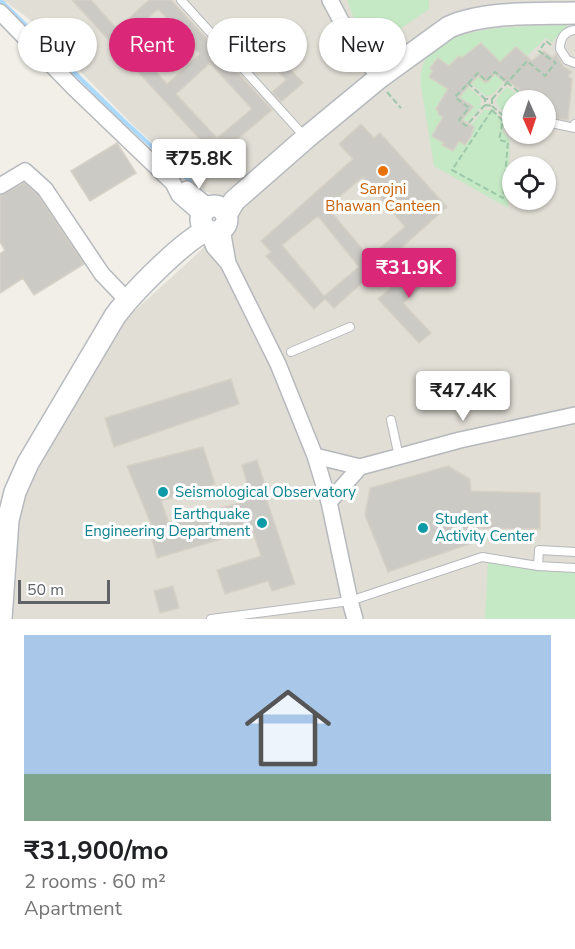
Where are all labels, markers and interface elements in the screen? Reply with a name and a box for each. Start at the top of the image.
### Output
chip: Buy [18,18,97,72]
chip: Rent [109,18,195,72]
chip: Filters [207,18,307,72]
chip: New [319,18,406,72]
north arrow [502,90,556,144]
map controls [502,90,556,210]
pin: ₹75.8K [150,139,248,190]
text: ₹75.8K [166,145,232,172]
button: locate [502,156,556,210]
marker: Sarojni Bhawan Canteen [376,164,390,178]
place label: Sarojni Bhawan Canteen [325,179,441,216]
pin: ₹31.9K [360,248,458,299]
text: ₹31.9K [376,254,442,281]
pin: ₹47.4K [414,371,512,422]
text: ₹47.4K [430,377,496,404]
place label: Seismological Observatory [175,482,356,502]
marker: Seismological Observatory [156,485,170,499]
place label: Earthquake Engineering Department [85,504,251,541]
place label: Student Activity Center [435,509,535,546]
marker: Earthquake Engineering Department [255,516,269,530]
marker: Student Activity Center [416,521,430,535]
scale bar [18,577,110,604]
text: 50 m [27,579,64,601]
icon: home [234,674,342,782]
text: ₹31,900/mo [24,833,168,868]
text: 2 rooms · 60 m² [24,868,166,895]
text: Apartment [24,895,122,922]

